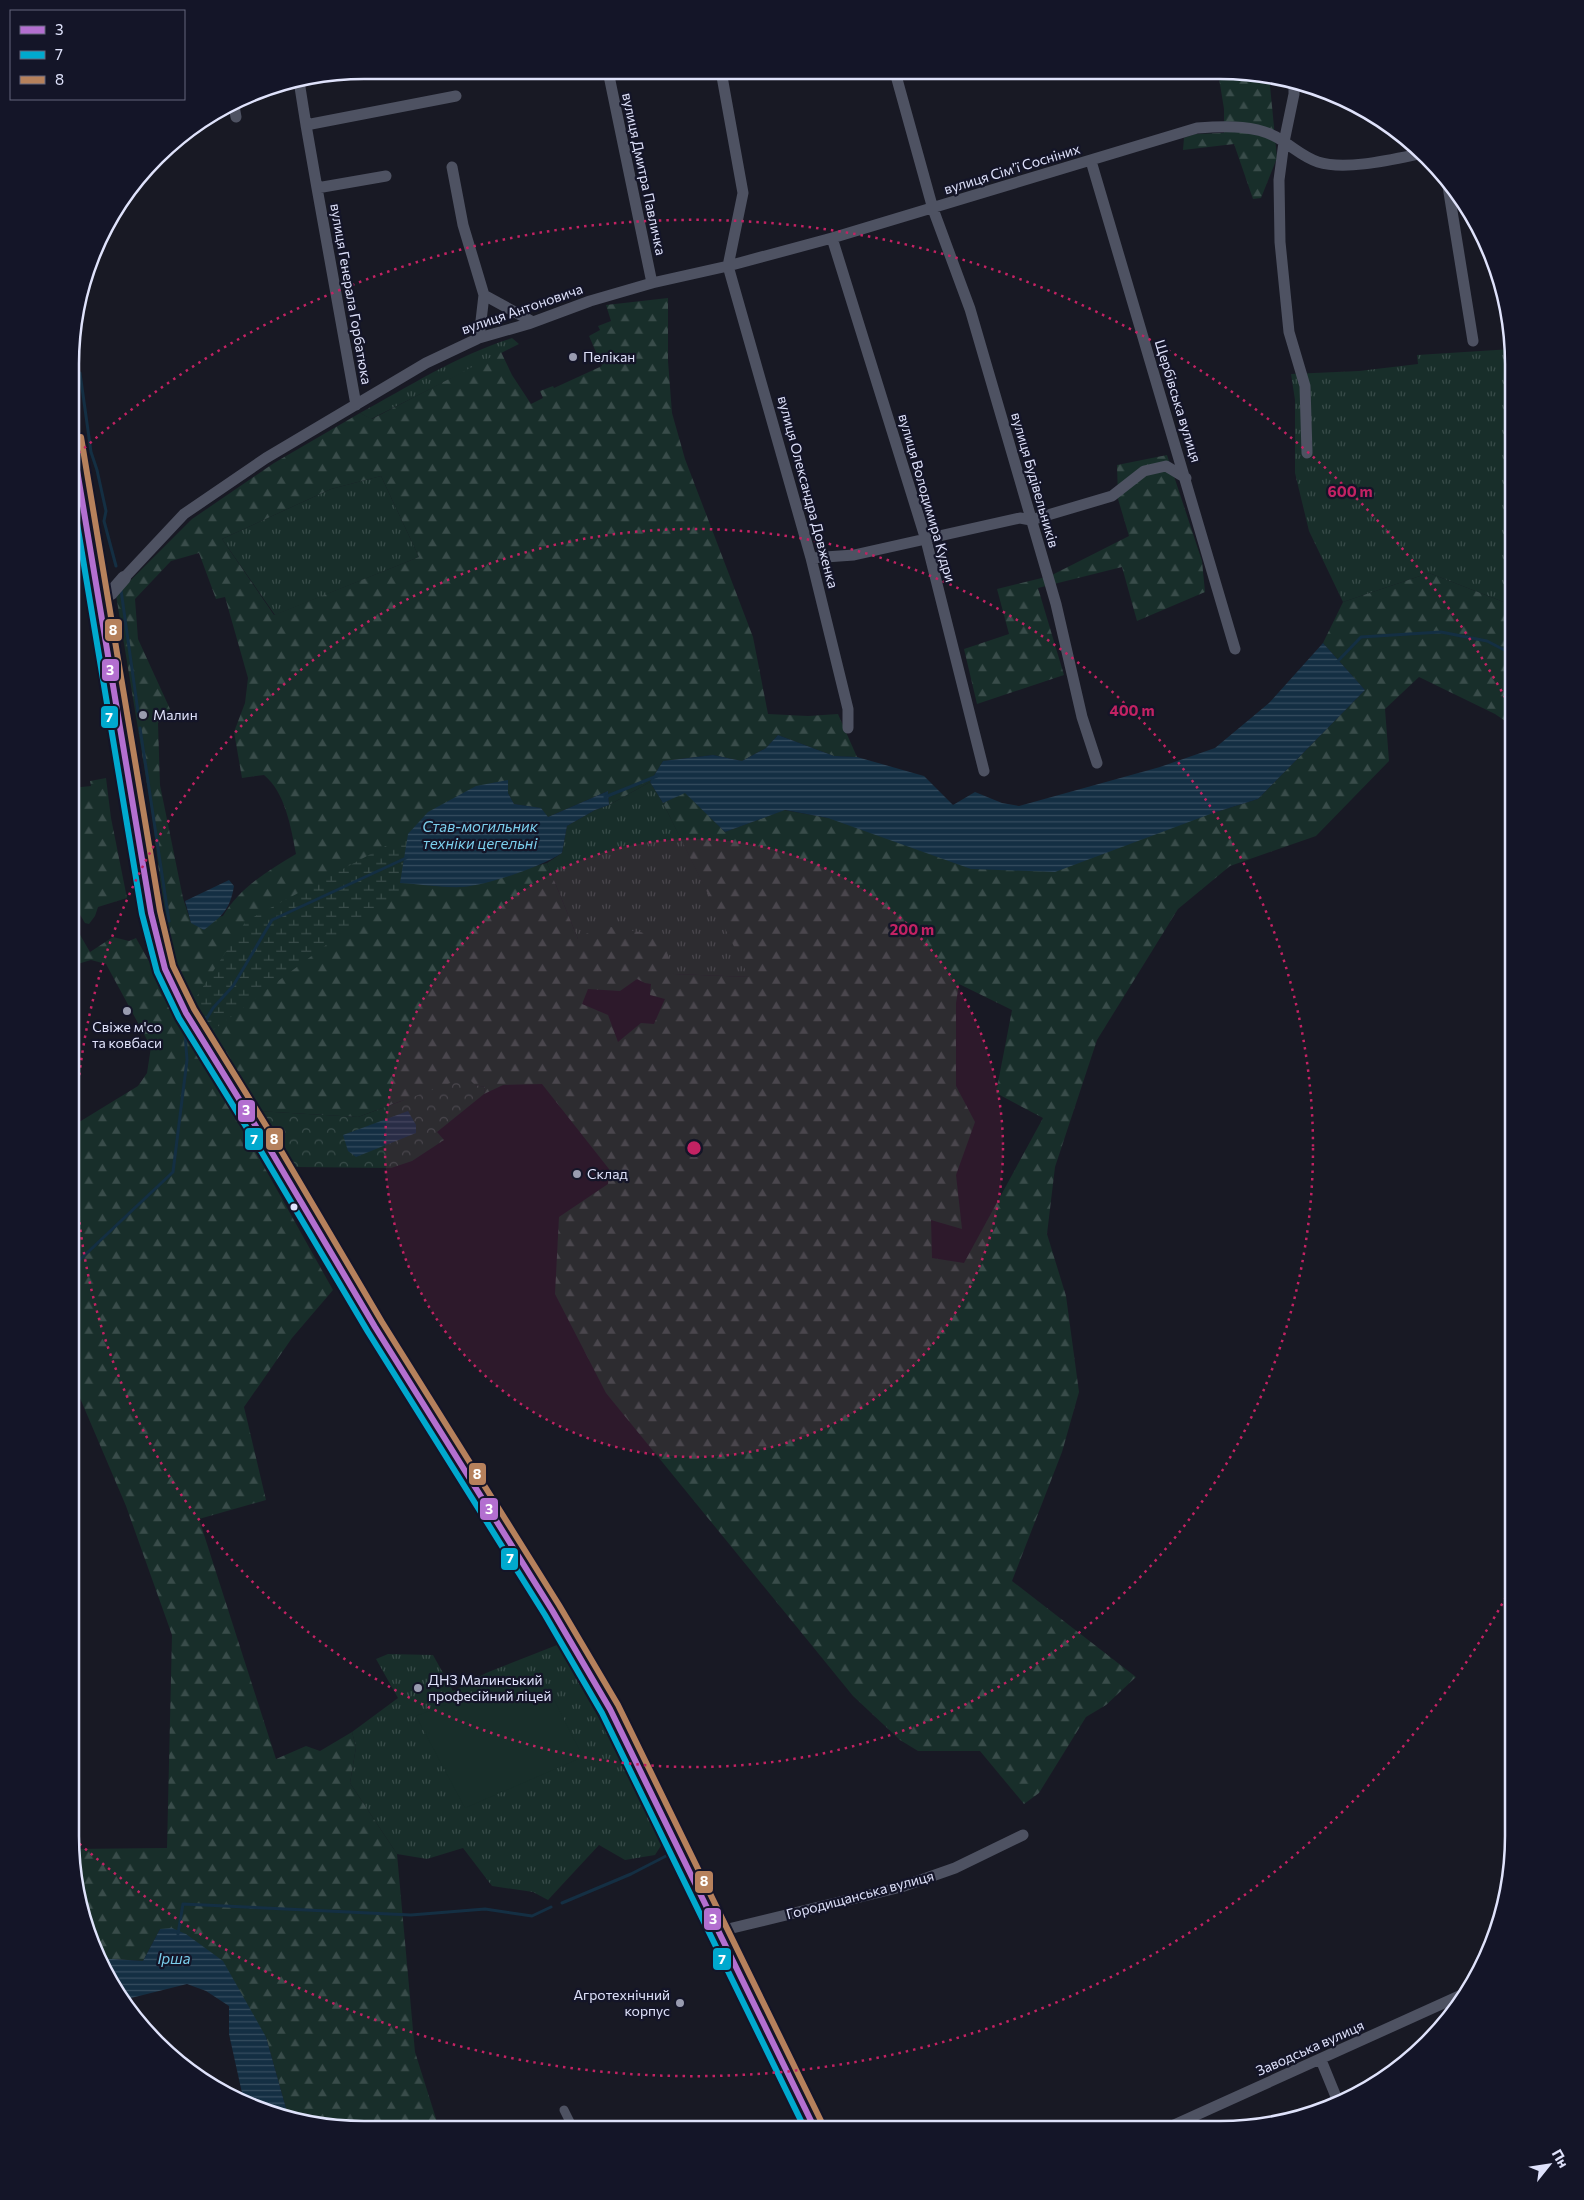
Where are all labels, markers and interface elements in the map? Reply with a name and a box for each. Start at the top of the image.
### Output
legend [10,10,185,100]
text: 3 [55,20,64,38]
text: 7 [55,45,63,63]
text: 8 [55,70,64,88]
street label: вулиця Дмитра Павличка [619,91,670,257]
street label: вулиця Сім’ї Сосніних [942,140,1083,197]
street label: вулиця Генерала Горбатюка [327,202,376,386]
street label: вулиця Антоновича [459,280,585,337]
street label: Щербівська вулиця [1152,337,1205,464]
place label: Пелікан [583,348,635,365]
marker: Пелікан [567,351,579,363]
street label: вулиця Олександра Довженка [775,394,842,590]
street label: вулиця Будівельників [1008,410,1063,550]
street label: вулиця Володимира Кудри [895,412,960,584]
text: 600 m [1327,482,1373,500]
line badge: 8 [104,618,123,642]
text: 8 [109,621,118,638]
line badge: 3 [101,658,120,682]
text: 3 [106,661,114,678]
text: 400 m [1109,701,1155,719]
line badge: 7 [100,705,119,729]
place label: Малин [153,706,198,723]
text: 7 [105,708,113,725]
marker: Малин [137,709,149,721]
water label: Став-могильник техніки цегельні [422,817,539,852]
text: 200 m [890,920,934,938]
marker: Свіже м'со та ковбаси [121,1005,133,1017]
place label: Свіже м'со та ковбаси [92,1018,162,1051]
line badge: 3 [237,1099,256,1123]
text: 3 [242,1101,250,1118]
line badge: 7 [244,1127,264,1151]
line badge: 8 [265,1127,284,1151]
text: 7 [250,1130,258,1147]
text: 8 [270,1130,279,1147]
centre of rings [685,1139,703,1157]
place label: Склад [587,1165,628,1182]
marker: Склад [571,1168,583,1180]
unlabelled marker [289,1202,299,1212]
line badge: 8 [468,1462,487,1486]
text: 8 [473,1465,482,1482]
line badge: 3 [479,1497,499,1521]
text: 3 [485,1500,493,1517]
line badge: 7 [500,1547,519,1571]
text: 7 [506,1549,514,1566]
place label: ДНЗ Малинський професійний ліцей [428,1671,551,1704]
marker: ДНЗ Малинський професійний ліцей [412,1682,424,1694]
street label: Городищанська вулиця [784,1867,936,1922]
line badge: 8 [694,1870,714,1894]
text: 8 [700,1872,709,1889]
line badge: 3 [703,1907,722,1931]
text: 3 [709,1910,717,1927]
line badge: 7 [712,1947,732,1971]
water label: Ірша [157,1949,191,1967]
text: 7 [718,1950,726,1967]
place label: Агротехнічний корпус [573,1986,670,2019]
marker: Агротехнічний корпус [674,1997,686,2009]
street label: Заводська вулиця [1253,2016,1366,2079]
north arrow [1524,2140,1574,2190]
text: Пн [1549,2146,1573,2171]

